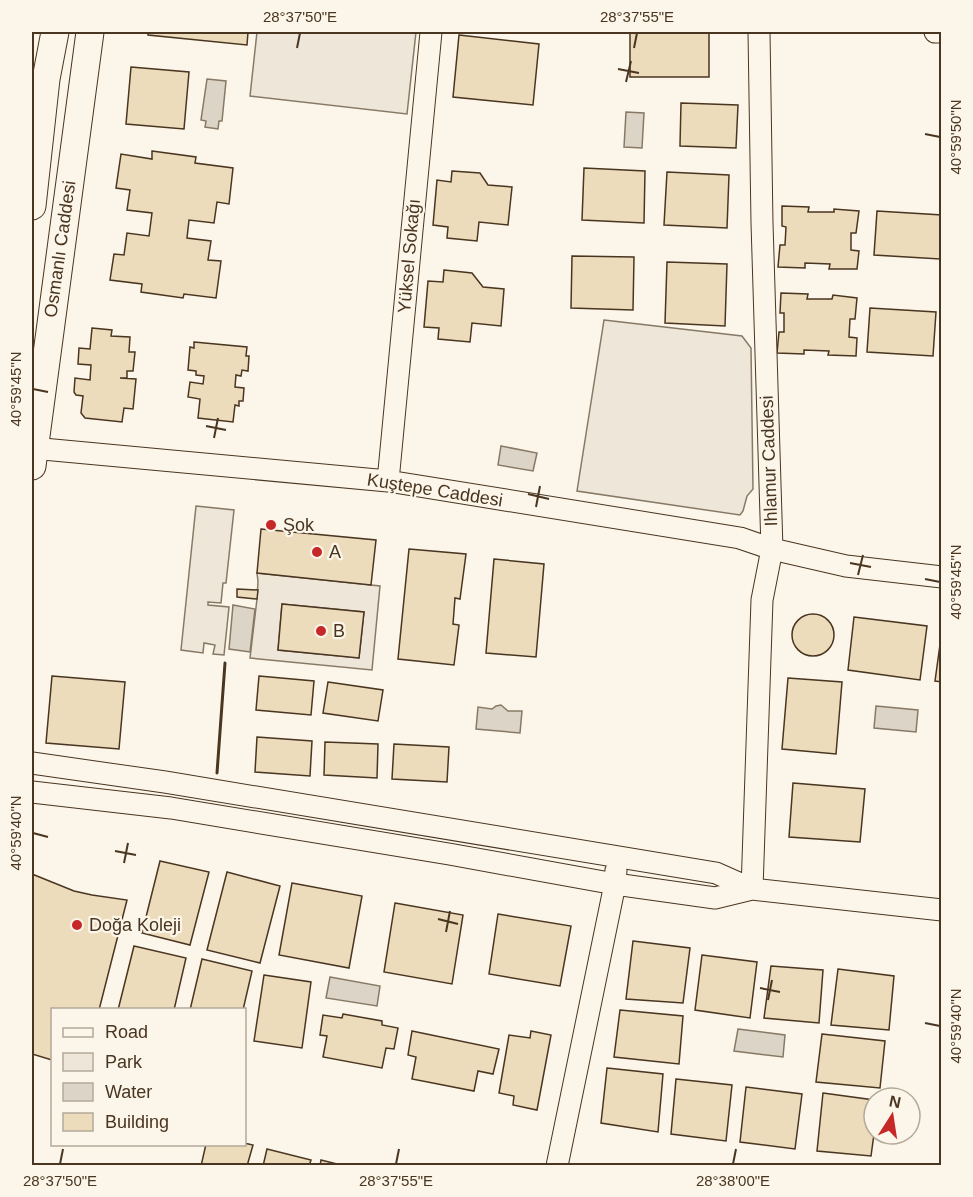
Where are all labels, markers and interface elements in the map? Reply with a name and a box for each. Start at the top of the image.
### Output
text: 28°37'50"E [263,8,337,25]
text: 28°37'55"E [600,8,674,25]
text: 40°59'50"N [947,99,964,175]
street label: Osmanlı Caddesi [40,179,80,319]
street label: Yüksel Sokağı [394,198,424,314]
text: 40°59'45"N [7,351,24,427]
street label: Ihlamur Caddesi [757,395,781,527]
street label: Kuştepe Caddesi [366,469,504,511]
place label: Şok [283,515,315,535]
marker: Şok [264,518,278,532]
place label: A [329,542,341,562]
text: 40°59'45"N [947,544,964,620]
marker: A [310,545,324,559]
place label: B [333,621,345,641]
marker: B [314,624,328,638]
text: 40°59'40"N [7,795,24,871]
place label: Doğa Koleji [89,915,181,935]
marker: Doğa Koleji [70,918,84,932]
text: 40°59'40"N [947,988,964,1064]
legend [51,1008,246,1146]
text: Road [105,1022,148,1042]
text: Park [105,1052,143,1072]
text: Water [105,1082,152,1102]
north arrow [862,1086,922,1146]
text: N [888,1092,902,1111]
text: Building [105,1112,169,1132]
text: 28°37'50"E [23,1172,97,1189]
text: 28°37'55"E [359,1172,433,1189]
text: 28°38'00"E [696,1172,770,1189]

